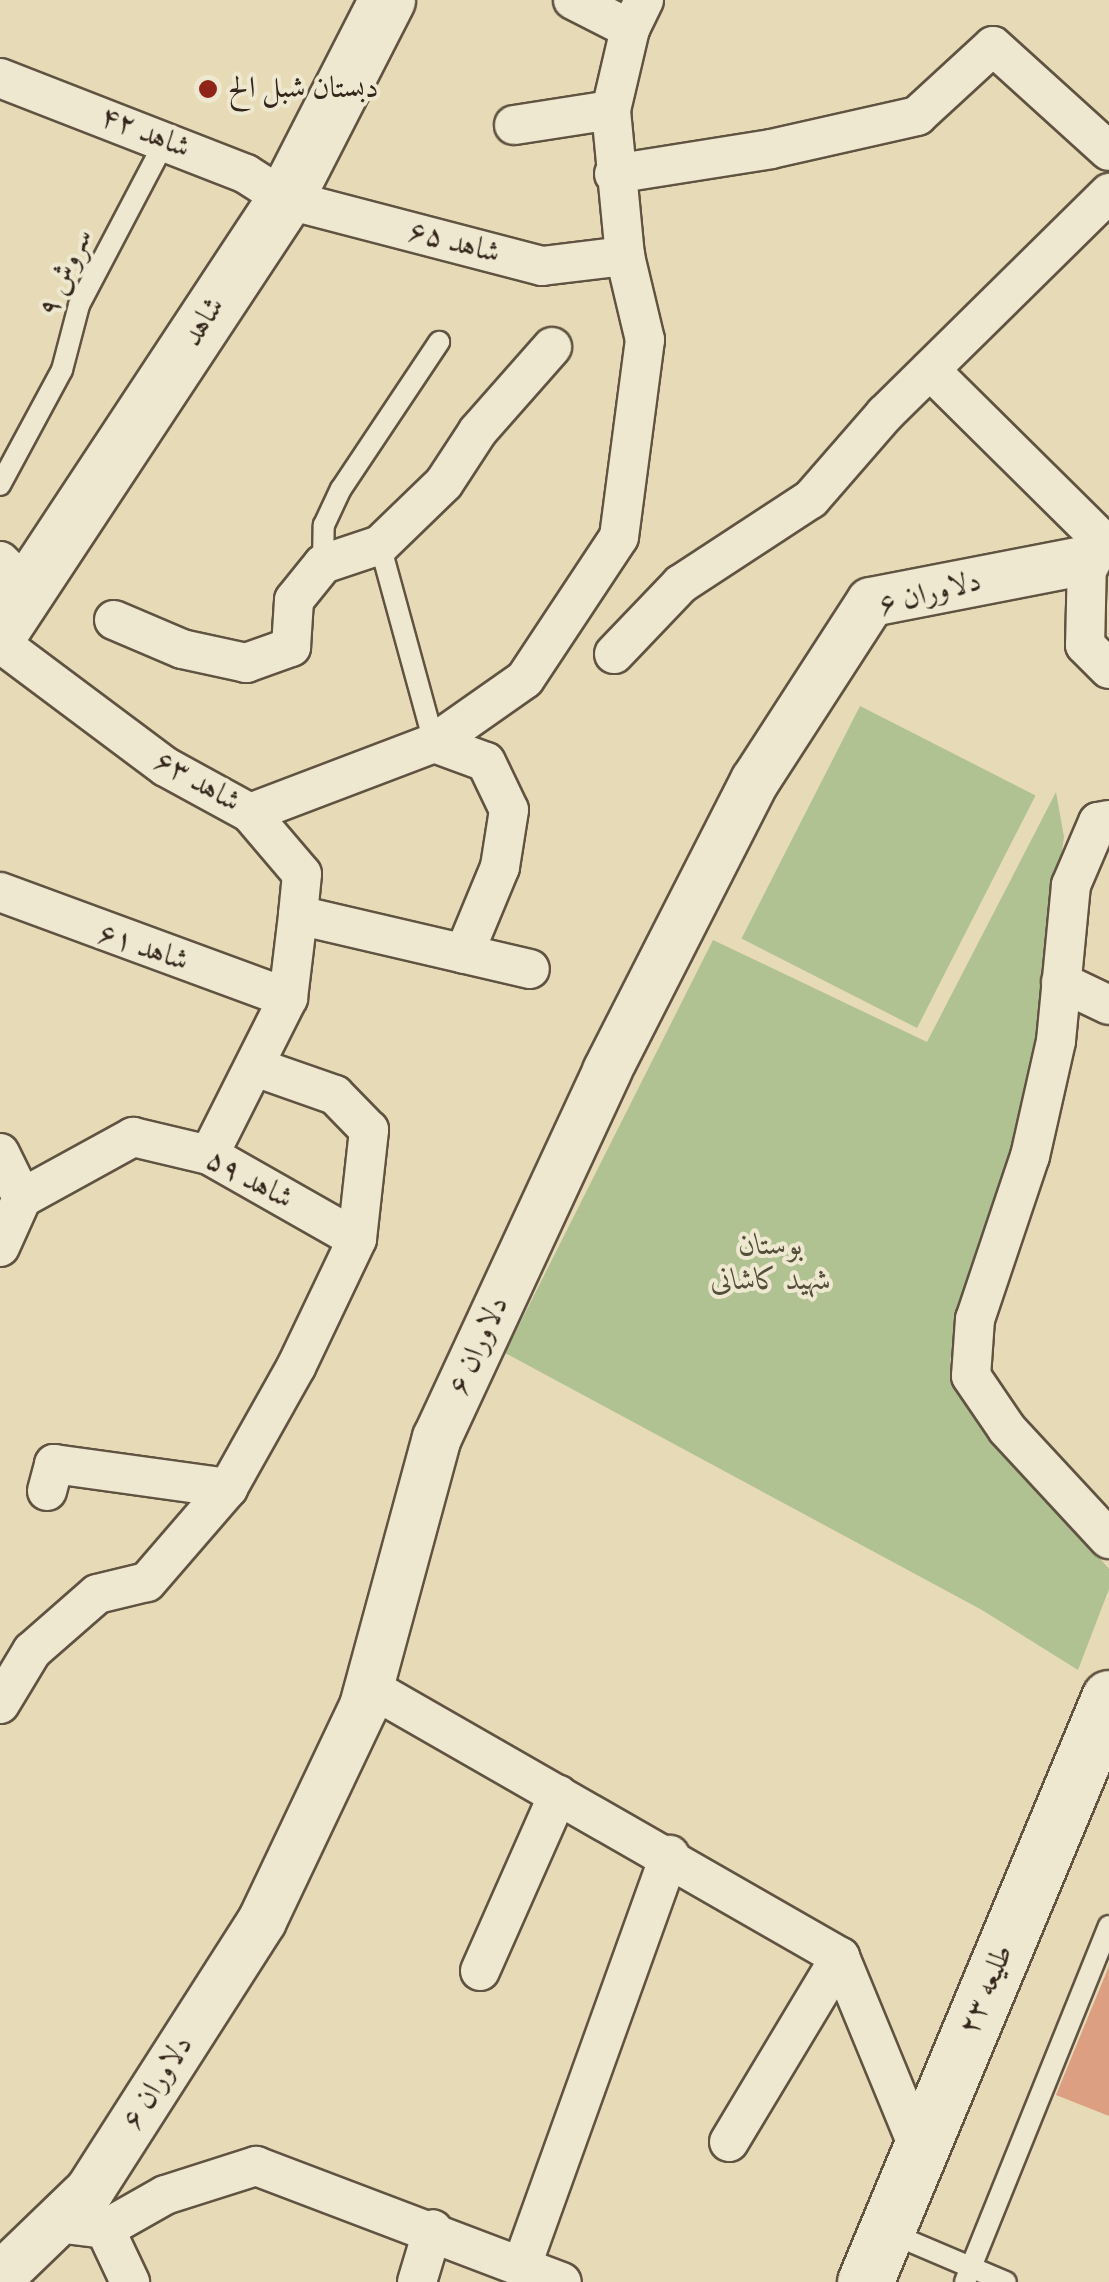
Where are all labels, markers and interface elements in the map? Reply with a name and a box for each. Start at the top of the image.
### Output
place label: دبستان شبل الح [228,71,378,107]
marker: دبستان شبل الح [197,78,219,100]
street label: شاهد ۴۲ [95,99,195,167]
street label: شاهد ۶۵ [404,214,504,272]
street label: سروش ۹ [31,223,101,323]
street label: شاهد [175,291,233,353]
street label: دلاوران ۶ [875,564,985,624]
street label: شاهد ۶۳ [148,743,246,821]
street label: شاهد ۶۱ [93,916,193,980]
street label: شاهد ۵۹ [199,1142,299,1218]
park label: بوستان شهید کاشانی [710,1228,832,1298]
street label: دلاوران ۶ [441,1291,517,1401]
street label: طلیعه ۲۳ [952,1940,1022,2040]
street label: دلاوران ۶ [114,2029,202,2137]

